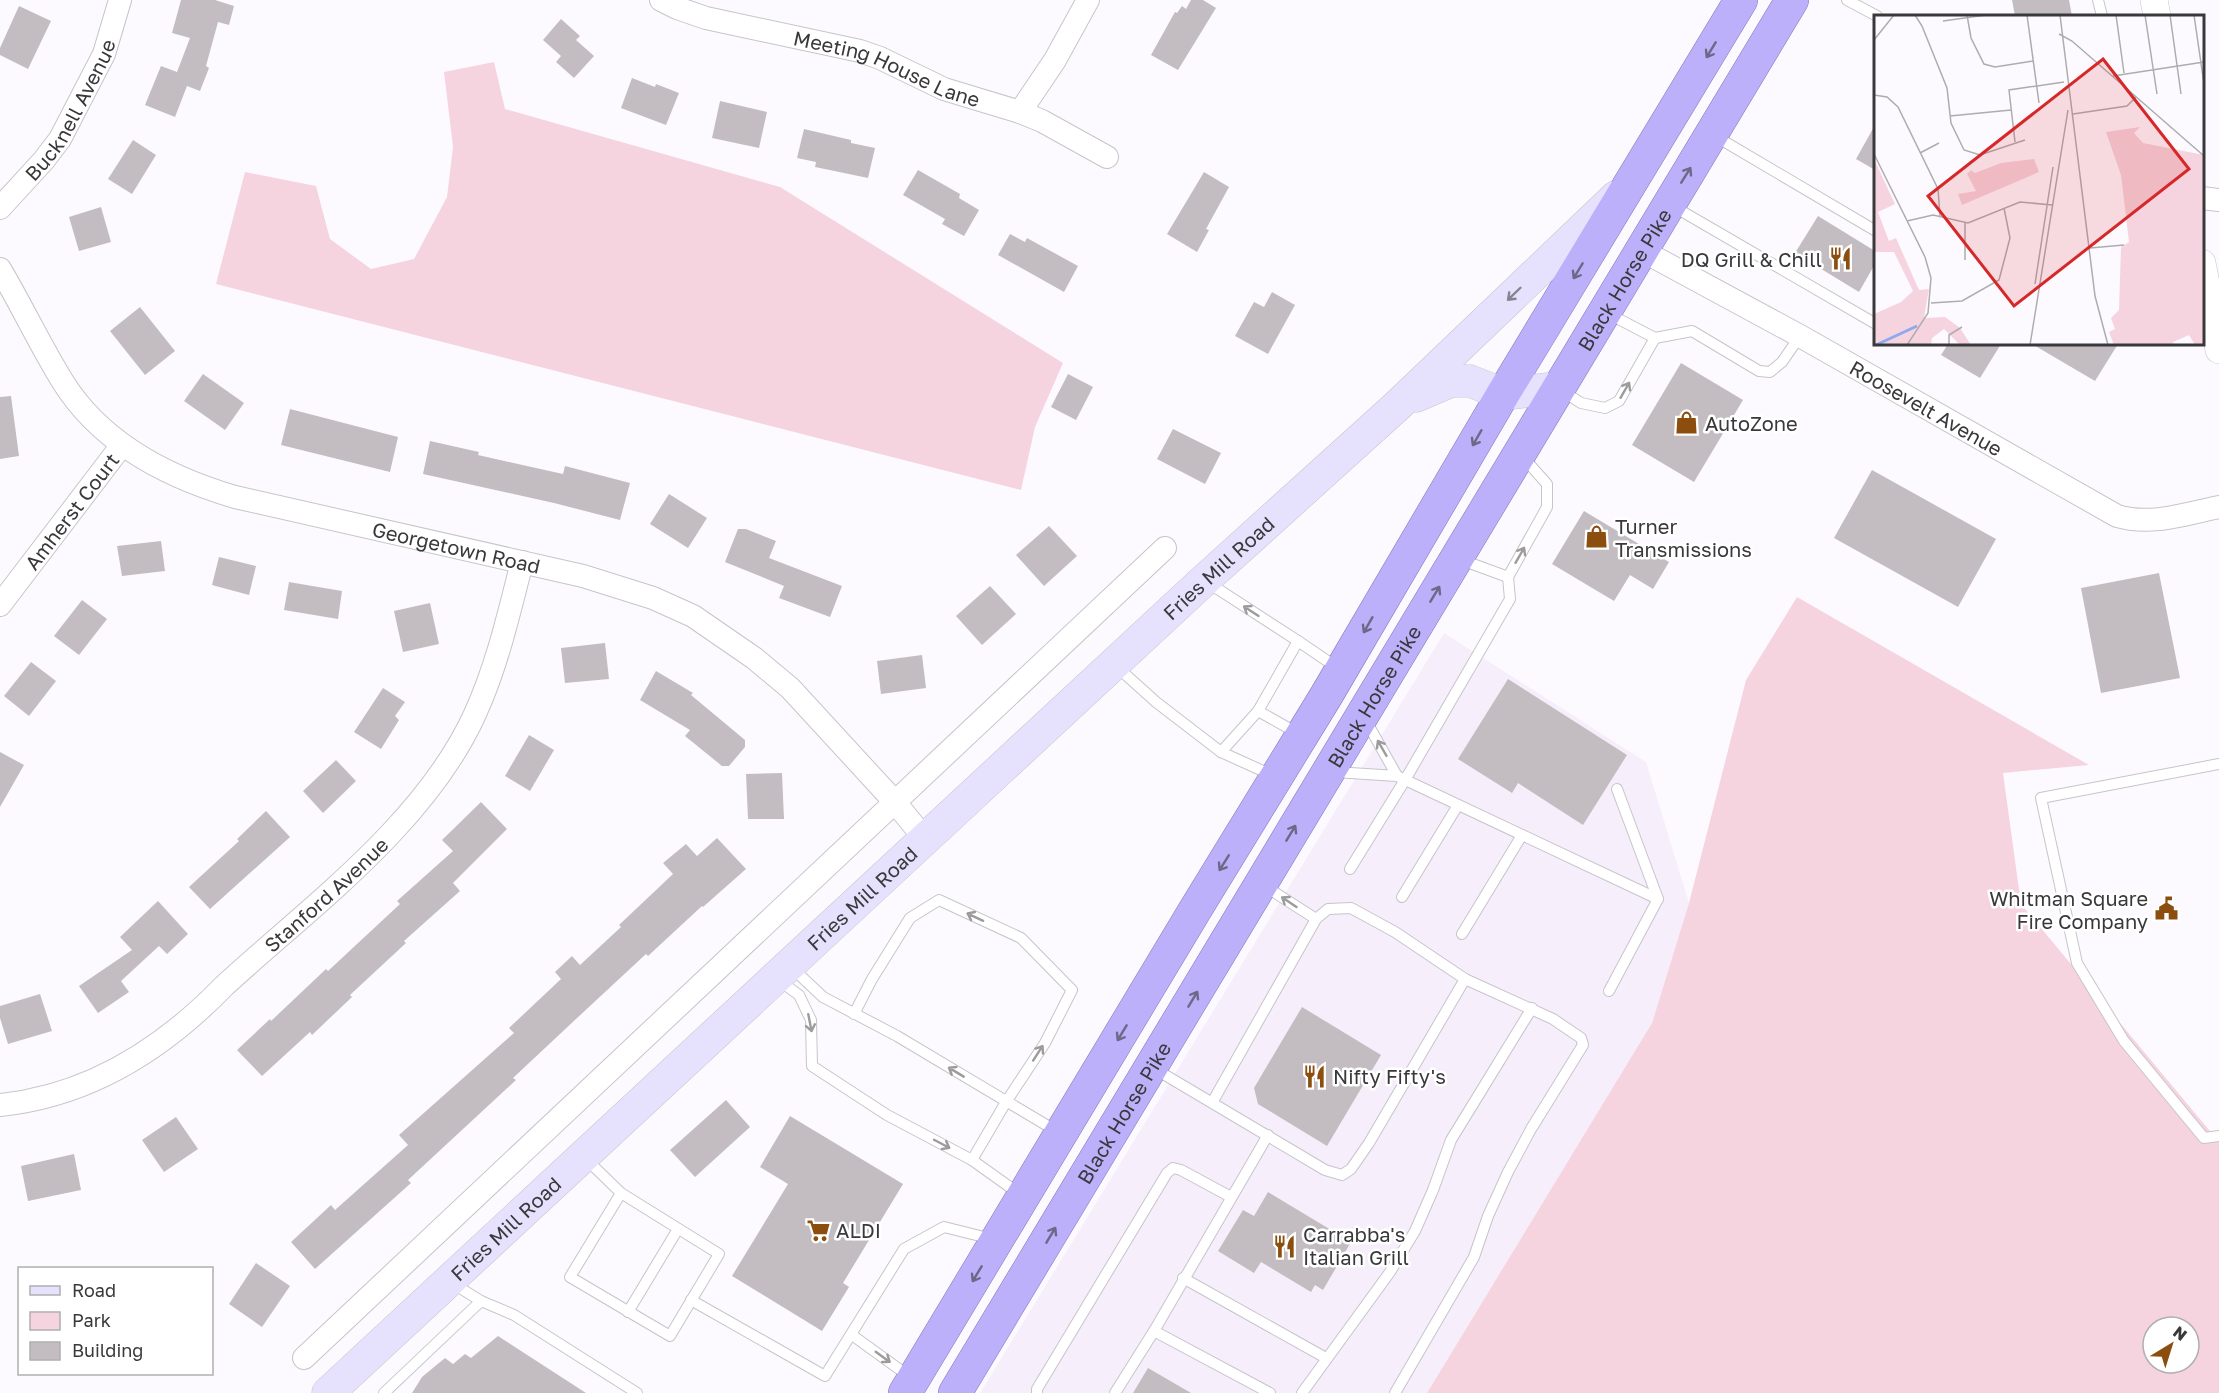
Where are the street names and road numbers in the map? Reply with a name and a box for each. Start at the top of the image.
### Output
street label: Meeting House Lane [792,25,983,111]
street label: Bucknell Avenue [19,36,120,185]
street label: Black Horse Pike [1572,204,1676,355]
street label: Roosevelt Avenue [1846,355,2007,460]
street label: Amherst Court [19,448,124,574]
street label: Fries Mill Road [1158,511,1279,624]
street label: Georgetown Road [370,517,543,578]
street label: Black Horse Pike [1322,621,1426,772]
street label: Stanford Avenue [259,832,393,957]
street label: Fries Mill Road [802,841,922,955]
street label: Black Horse Pike [1072,1037,1175,1188]
street label: Fries Mill Road [445,1171,566,1285]

